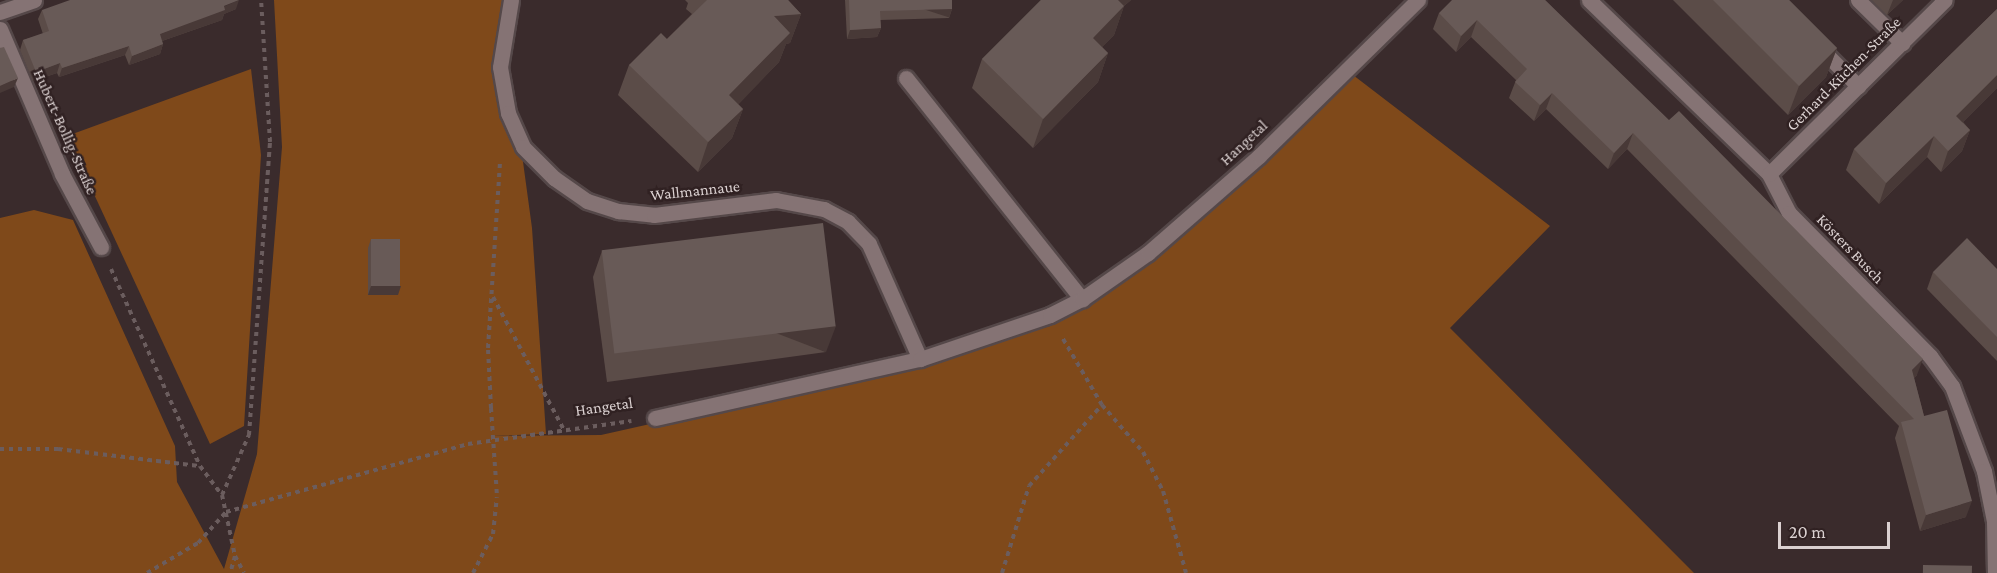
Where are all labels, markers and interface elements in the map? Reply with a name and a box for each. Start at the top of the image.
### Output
street label: Gerhard-Küchen-Straße [1783,13,1905,135]
street label: Hubert-Bollig-Straße [29,66,101,198]
street label: Hangetal [1216,116,1272,170]
street label: Wallmannaue [649,177,741,205]
street label: Kösters Busch [1812,210,1888,288]
street label: Hangetal [574,393,634,421]
scale bar [1781,510,1894,548]
text: 20 m [1789,522,1826,542]

